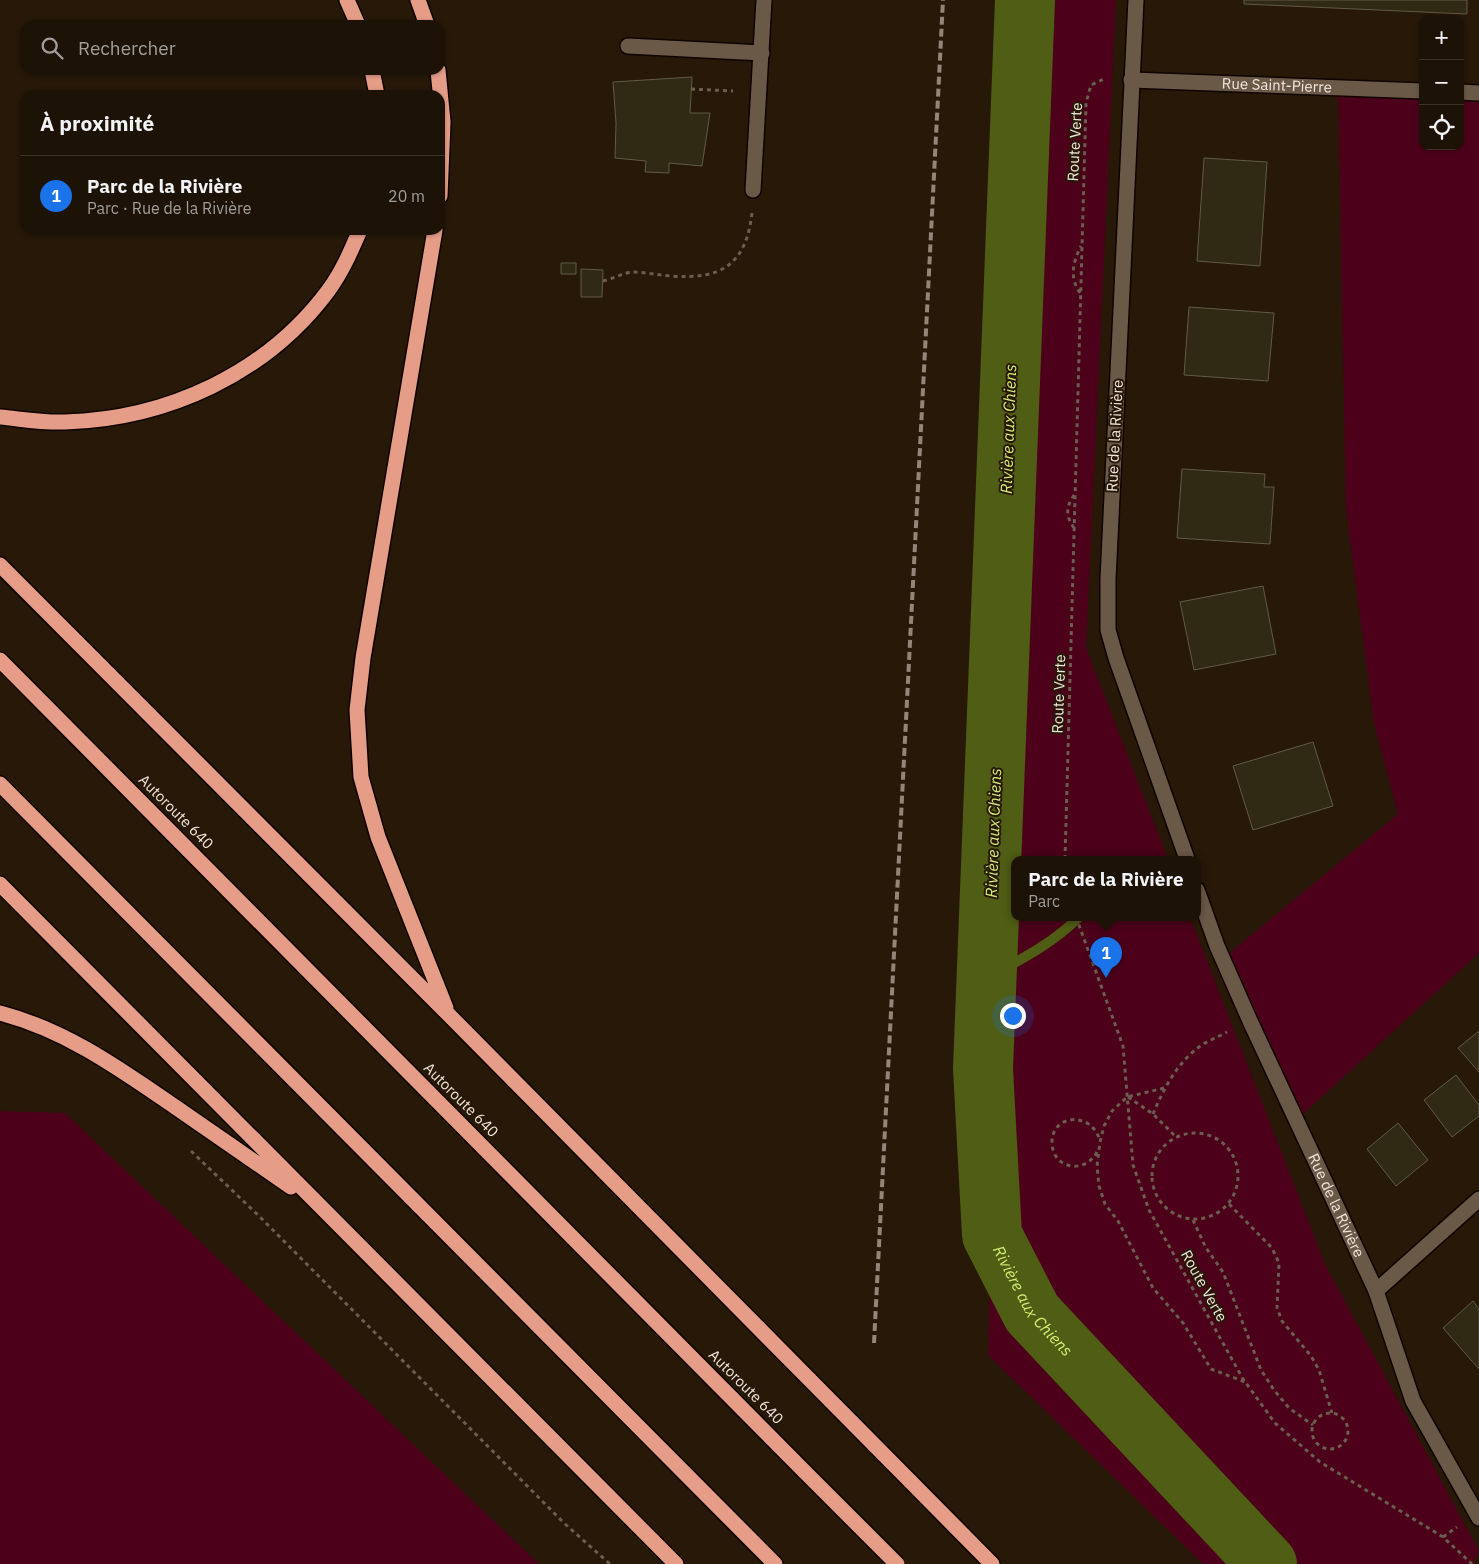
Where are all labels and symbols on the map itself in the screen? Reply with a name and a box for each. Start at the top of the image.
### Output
street label: Rue Saint-Pierre [1221,73,1332,97]
street label: Route Verte [1063,102,1086,182]
water label: Rivière aux Chiens [996,364,1020,494]
street label: Rue de la Rivière [1102,379,1127,493]
street label: Route Verte [1048,654,1069,734]
water label: Rivière aux Chiens [981,768,1005,898]
street label: Autoroute 640 [135,770,218,853]
pin: 1 [1090,937,1122,978]
your location [1000,1003,1026,1029]
street label: Autoroute 640 [420,1058,503,1141]
street label: Rue de la Rivière [1304,1150,1369,1260]
water label: Rivière aux Chiens [989,1242,1077,1360]
street label: Route Verte [1177,1247,1232,1325]
street label: Autoroute 640 [705,1345,788,1428]

